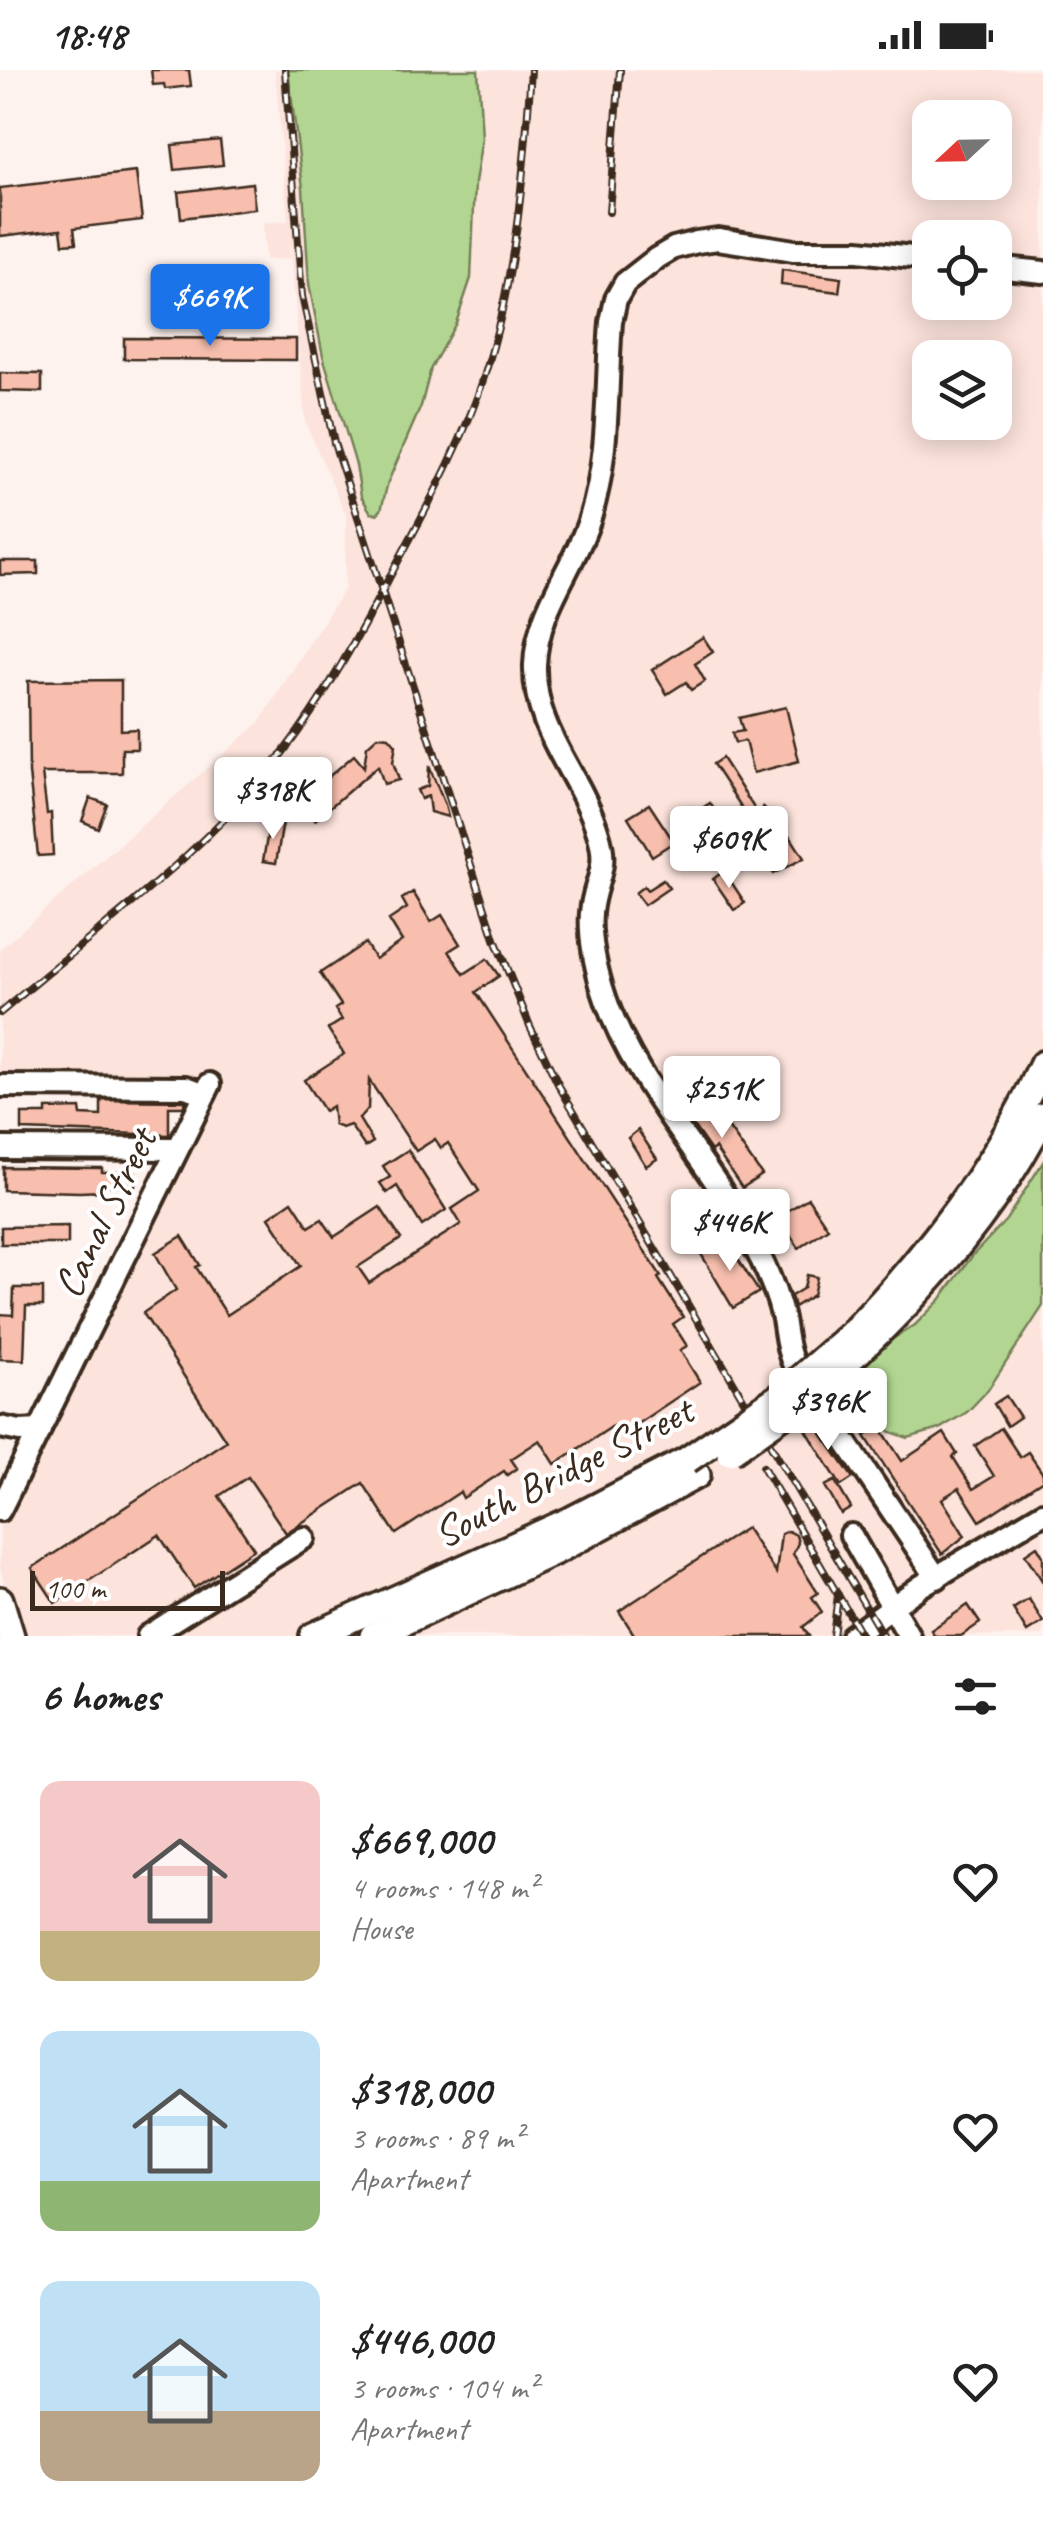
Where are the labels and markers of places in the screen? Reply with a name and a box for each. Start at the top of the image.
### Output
pin: $669K [140,264,280,349]
pin: $318K [203,757,343,842]
pin: $609K [659,806,799,891]
pin: $251K [652,1056,792,1141]
pin: $446K [660,1189,800,1274]
pin: $396K [758,1368,898,1453]

